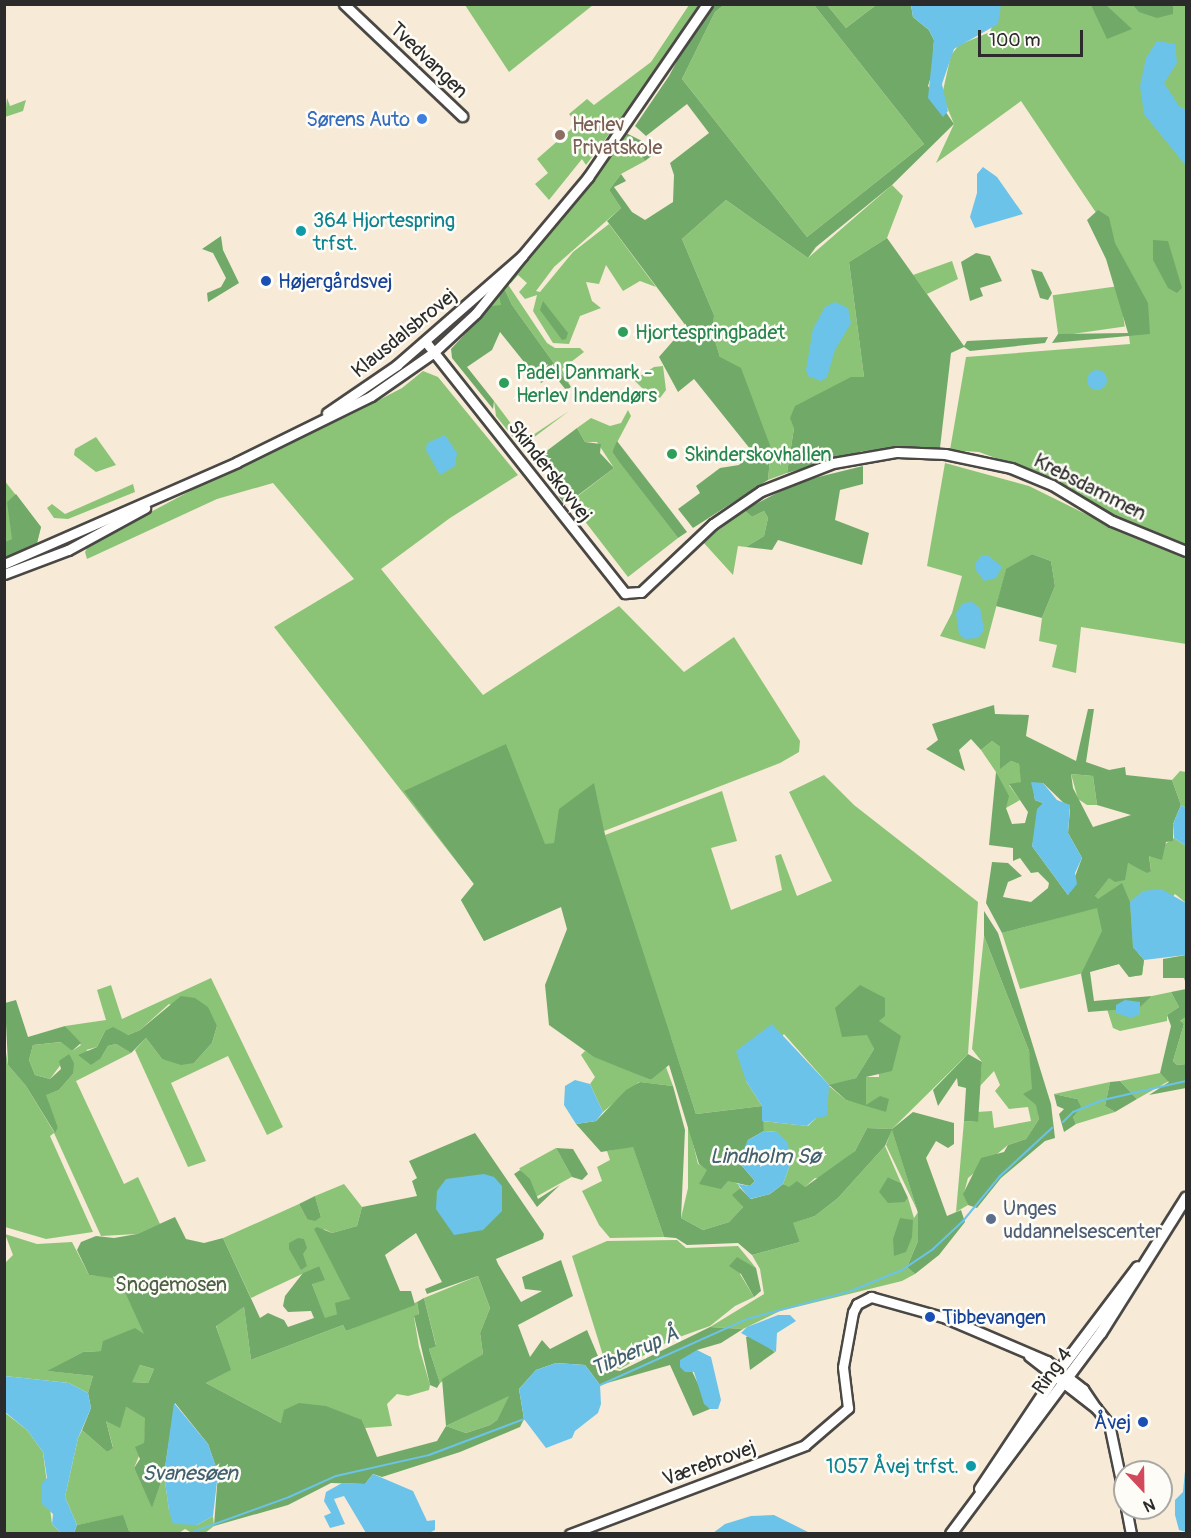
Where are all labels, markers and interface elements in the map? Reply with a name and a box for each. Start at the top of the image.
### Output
street label: Tvedvangen [385,17,473,103]
scale bar [981,18,1086,56]
text: 100 m [989,29,1041,52]
place label: Sørens Auto [306,107,410,131]
marker: Sørens Auto [415,112,429,126]
place label: Herlev Privatskole [572,112,662,159]
marker: Herlev Privatskole [553,128,567,142]
place label: 364 Hjortespring trfst. [313,208,455,255]
marker: 364 Hjortespring trfst. [294,224,308,238]
place label: Højergårdsvej [278,269,392,293]
marker: Højergårdsvej [259,274,273,288]
street label: Klausdalsbrovej [347,283,461,383]
place label: Hjortespringbadet [635,320,785,344]
marker: Hjortespringbadet [616,325,630,339]
place label: Padel Danmark - Herlev Indendørs [516,360,657,407]
marker: Padel Danmark - Herlev Indendørs [497,376,511,390]
street label: Skinderskovvej [503,415,597,527]
place label: Skinderskovhallen [684,442,832,466]
marker: Skinderskovhallen [665,447,679,461]
street label: Krebsdammen [1030,448,1150,526]
water label: Lindholm Sø [710,1144,820,1170]
place label: Unges uddannelsescenter [1003,1196,1162,1243]
marker: Unges uddannelsescenter [984,1212,998,1226]
park label: Snogemosen [115,1272,227,1296]
place label: Tibbevangen [942,1305,1046,1329]
marker: Tibbevangen [923,1310,937,1324]
water label: Tibberup Å [587,1322,683,1382]
street label: Ring 4 [1027,1343,1077,1399]
place label: Åvej [1094,1410,1131,1434]
marker: Åvej [1136,1415,1150,1429]
street label: Værebrovej [659,1435,759,1491]
place label: 1057 Åvej trfst. [826,1454,959,1478]
marker: 1057 Åvej trfst. [964,1459,978,1473]
north arrow [1113,1460,1173,1520]
water label: Svanesøen [142,1461,238,1487]
text: N [1140,1494,1158,1516]

